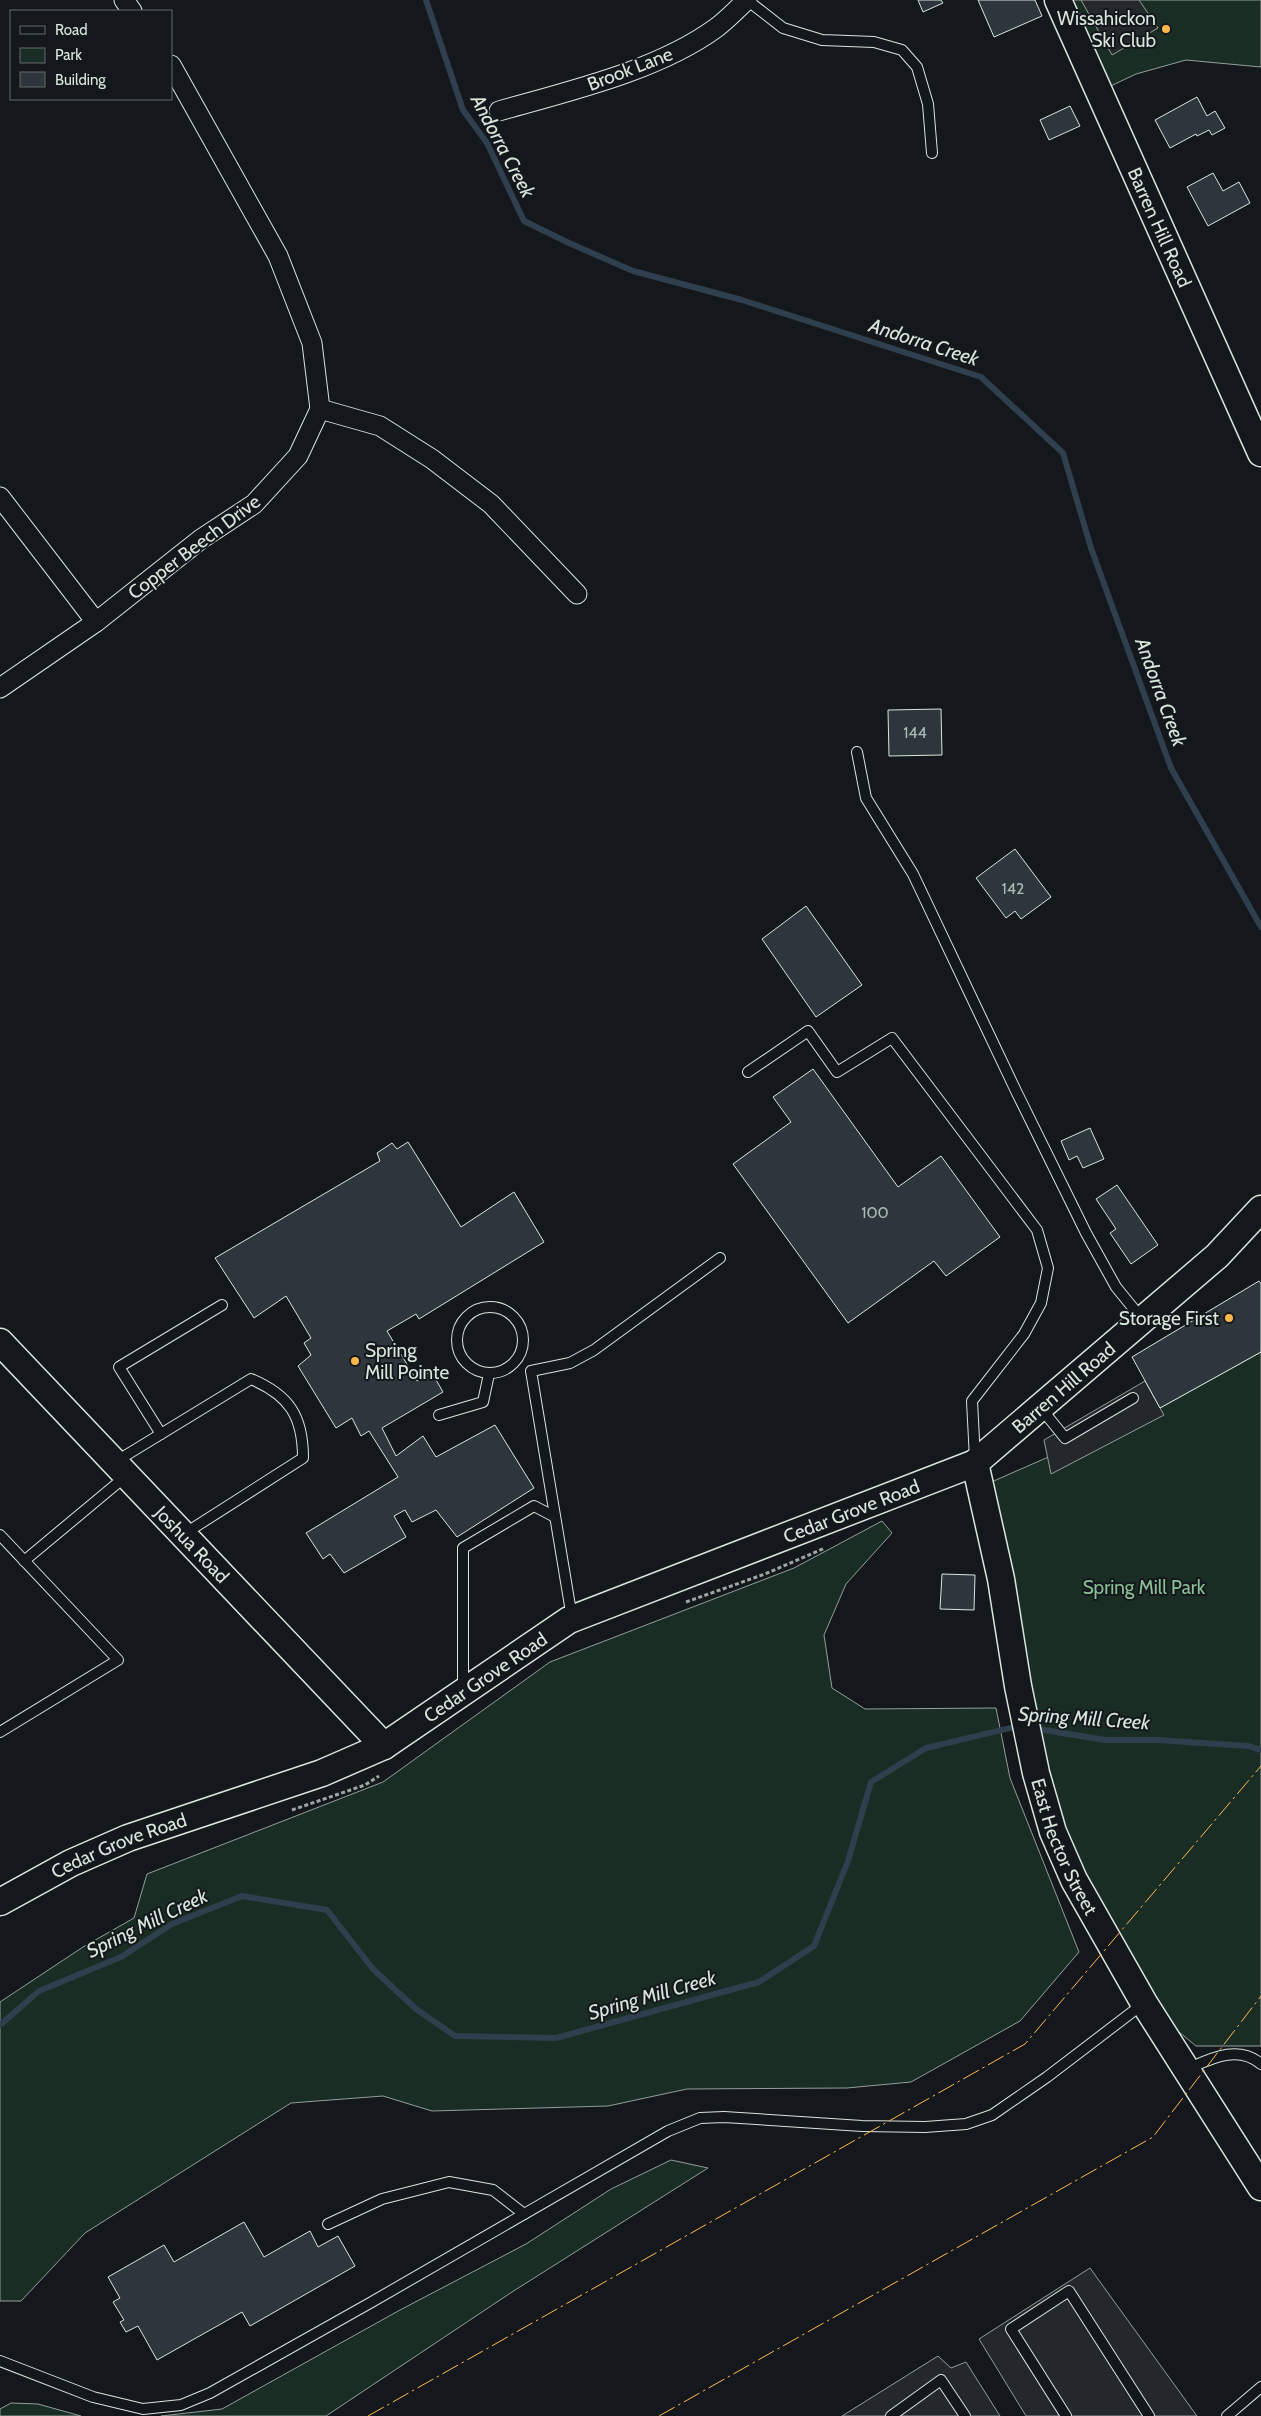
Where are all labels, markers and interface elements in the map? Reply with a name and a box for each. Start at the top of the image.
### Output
place label: Wissahickon Ski Club [1057,7,1156,52]
legend [10,10,172,100]
text: Road [55,21,88,39]
marker: Wissahickon Ski Club [1160,23,1172,35]
street label: Brook Lane [584,42,676,96]
text: Park [55,46,82,64]
text: Building [55,71,106,89]
water label: Andorra Creek [465,89,541,203]
street label: Barren Hill Road [1123,164,1197,291]
water label: Andorra Creek [865,313,983,371]
street label: Copper Beech Drive [123,490,265,604]
water label: Andorra Creek [1130,634,1192,751]
house number: 144 [903,723,927,742]
house number: 142 [1002,879,1024,898]
house number: 100 [861,1203,889,1222]
place label: Storage First [1119,1307,1220,1330]
marker: Storage First [1223,1312,1235,1324]
street label: Barren Hill Road [1007,1337,1120,1438]
place label: Spring Mill Pointe [365,1339,449,1384]
marker: Spring Mill Pointe [349,1355,361,1367]
street label: Cedar Grove Road [780,1474,923,1548]
street label: Joshua Road [149,1500,234,1588]
park label: Spring Mill Park [1083,1576,1206,1599]
street label: Cedar Grove Road [419,1627,551,1727]
water label: Spring Mill Creek [1017,1701,1152,1735]
street label: East Hector Street [1027,1776,1103,1919]
street label: Cedar Grove Road [47,1808,189,1883]
water label: Spring Mill Creek [83,1883,213,1963]
water label: Spring Mill Creek [585,1965,720,2025]

